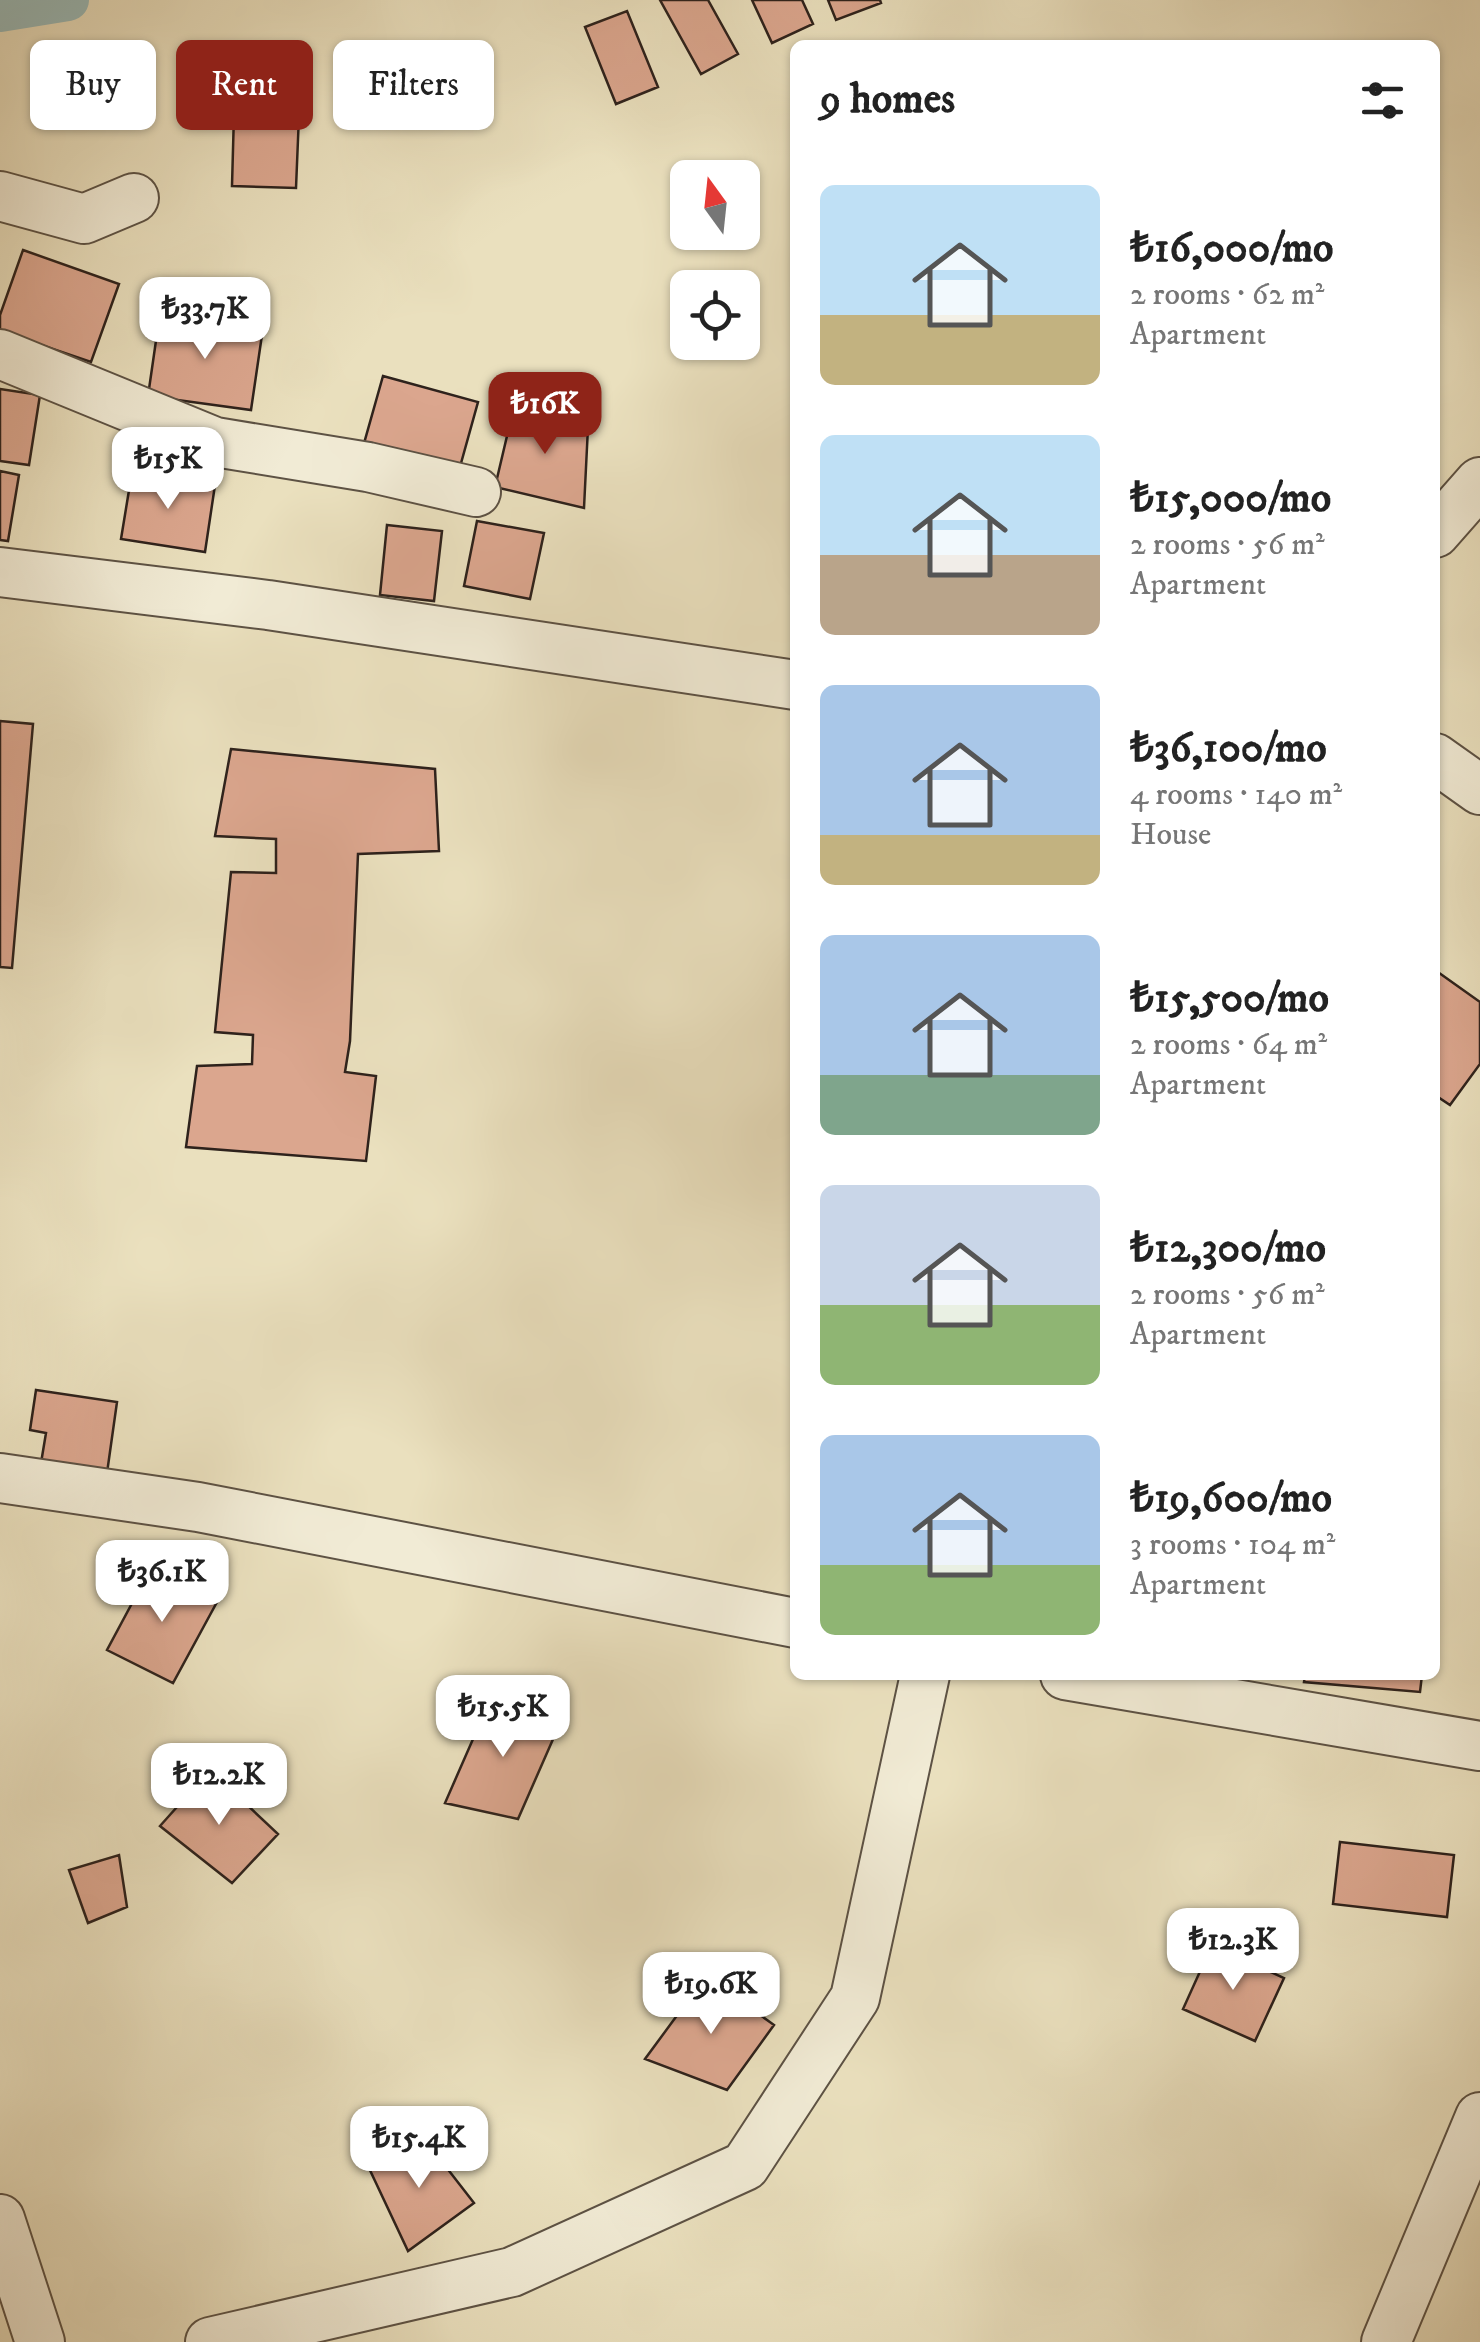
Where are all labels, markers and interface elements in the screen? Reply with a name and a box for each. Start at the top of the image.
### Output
chip: Buy [30,40,156,130]
chip: Rent [176,40,313,130]
chip: Filters [333,40,494,130]
icon: filters [1355,73,1410,128]
text: 9 homes [820,74,955,126]
north arrow [670,160,760,250]
map controls [670,160,760,360]
text: ₺16,000/mo [1130,223,1334,275]
icon: home [900,225,1020,345]
button: locate [670,270,760,360]
text: 2 rooms · 62 m² [1130,275,1324,315]
pin: ₺33.7K [124,277,286,362]
text: ₺33.7K [161,289,249,329]
text: Apartment [1130,315,1266,355]
pin: ₺16K [486,372,604,457]
text: ₺16K [510,384,580,424]
pin: ₺15K [109,427,227,512]
text: ₺15K [134,439,202,479]
text: ₺15,000/mo [1130,473,1331,525]
icon: home [900,475,1020,595]
text: 2 rooms · 56 m² [1130,525,1325,565]
text: Apartment [1130,565,1266,605]
text: ₺36,100/mo [1130,723,1327,775]
icon: home [900,725,1020,845]
text: 4 rooms · 140 m² [1130,775,1342,815]
text: House [1130,815,1211,855]
text: ₺15,500/mo [1130,973,1329,1025]
icon: home [900,975,1020,1095]
text: 2 rooms · 64 m² [1130,1025,1327,1065]
text: Apartment [1130,1065,1266,1105]
text: ₺12,300/mo [1130,1223,1326,1275]
icon: home [900,1225,1020,1345]
text: 2 rooms · 56 m² [1130,1275,1325,1315]
text: Apartment [1130,1315,1266,1355]
text: ₺19,600/mo [1130,1473,1332,1525]
icon: home [900,1475,1020,1595]
text: 3 rooms · 104 m² [1130,1525,1335,1565]
pin: ₺36.1K [81,1540,243,1625]
text: ₺36.1K [118,1552,206,1592]
text: Apartment [1130,1565,1266,1605]
pin: ₺15.5K [422,1675,584,1760]
text: ₺15.5K [458,1687,548,1727]
pin: ₺12.2K [138,1743,300,1828]
text: ₺12.2K [173,1755,265,1795]
pin: ₺12.3K [1152,1908,1314,1993]
text: ₺12.3K [1189,1920,1277,1960]
pin: ₺19.6K [630,1952,792,2037]
text: ₺19.6K [665,1964,757,2004]
pin: ₺15.4K [338,2106,500,2191]
text: ₺15.4K [372,2118,466,2158]

